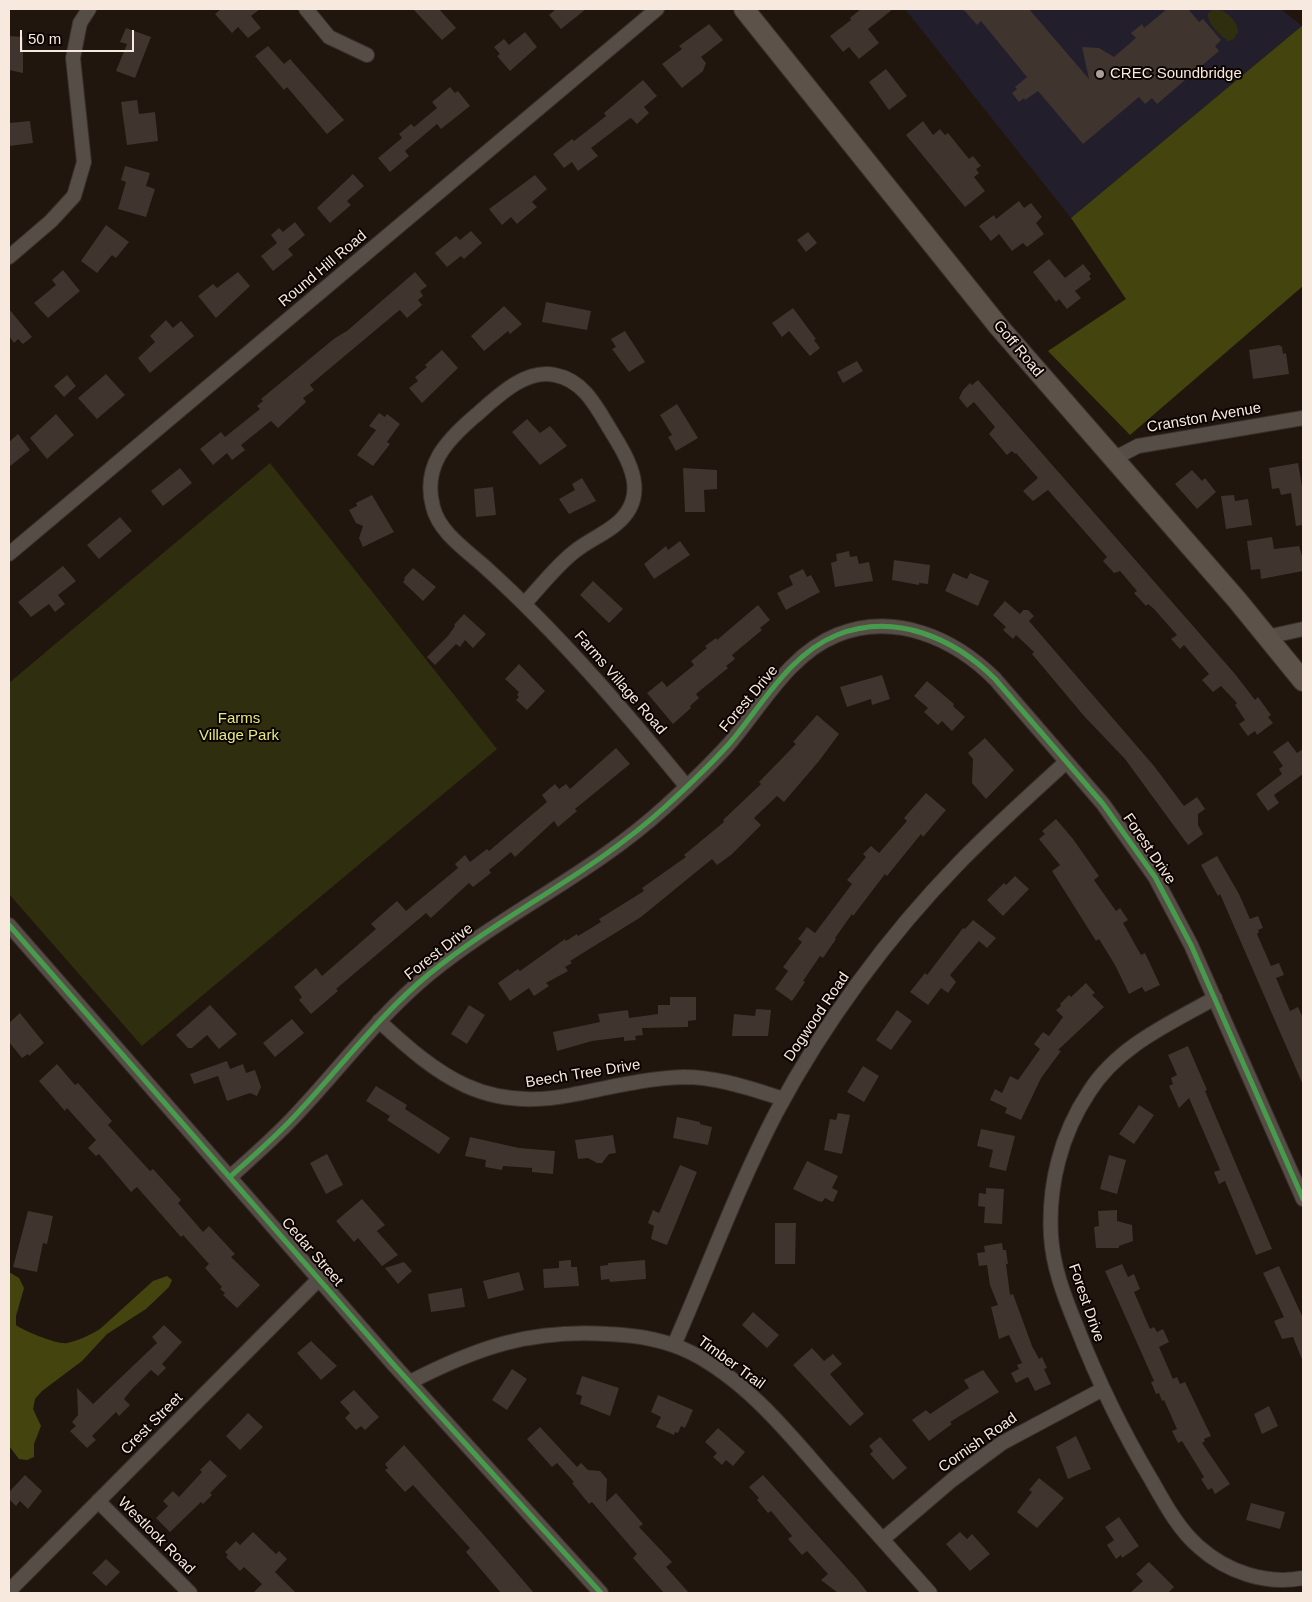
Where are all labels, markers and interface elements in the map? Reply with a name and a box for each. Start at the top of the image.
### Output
scale bar [22,20,136,52]
text: 50 m [28,30,61,47]
place label: CREC Soundbridge [1110,65,1242,83]
marker: CREC Soundbridge [1094,68,1106,80]
street label: Round Hill Road [275,227,371,311]
street label: Goff Road [989,317,1047,381]
street label: Cranston Avenue [1145,399,1263,437]
street label: Farms Village Road [570,627,670,739]
street label: Forest Drive [716,662,782,736]
park label: Farms Village Park [199,710,279,745]
street label: Forest Drive [1119,810,1179,888]
street label: Forest Drive [401,920,477,984]
street label: Dogwood Road [781,969,853,1065]
street label: Beech Tree Drive [524,1056,642,1092]
street label: Cedar Street [277,1214,347,1290]
street label: Forest Drive [1064,1261,1108,1345]
street label: Timber Trail [694,1333,768,1393]
street label: Crest Street [117,1389,187,1459]
street label: Cornish Road [935,1409,1021,1477]
street label: Westlook Road [114,1494,198,1578]

